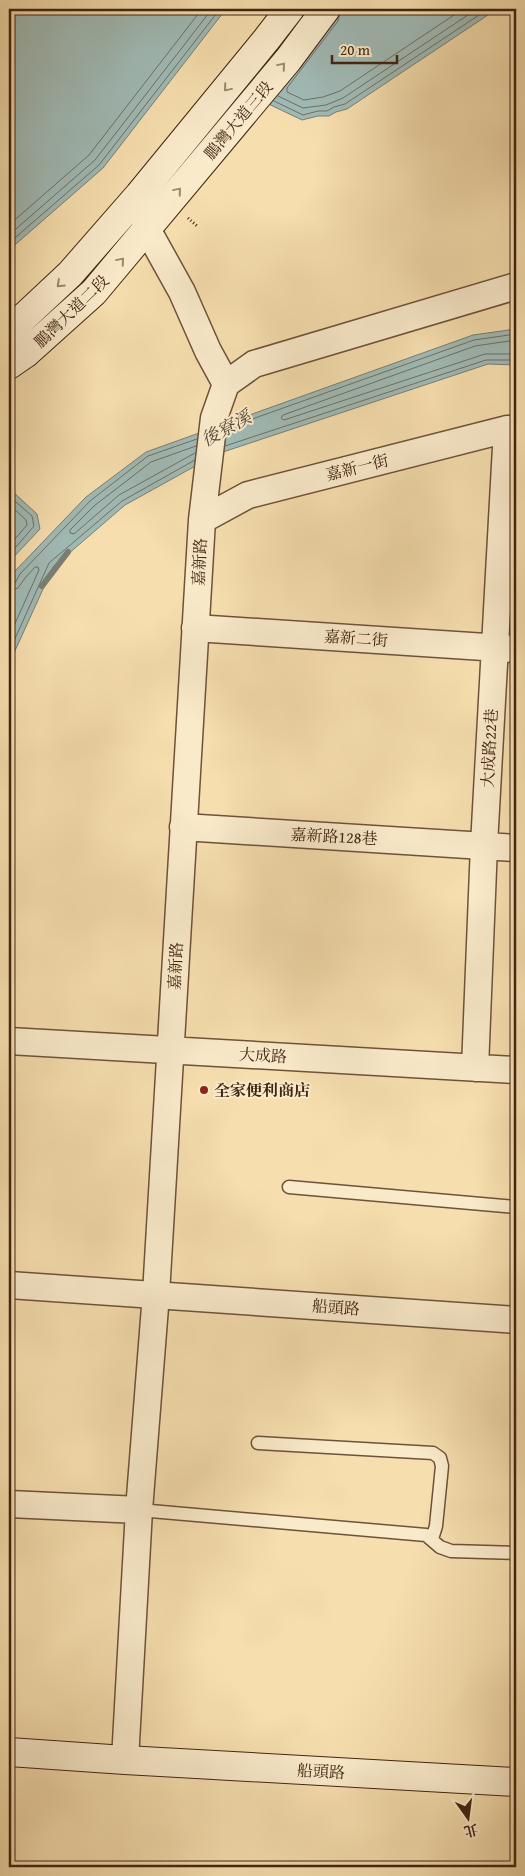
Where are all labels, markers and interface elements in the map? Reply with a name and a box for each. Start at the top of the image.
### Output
scale bar [332,32,398,64]
text: 20 m [340,39,371,60]
one-way arrow [277,63,286,72]
street label: 鵬灣大道三段 [198,76,278,164]
one-way arrow [224,82,232,91]
one-way arrow [173,188,182,197]
one-way arrow [115,257,124,266]
street label: 鵬灣大道二段 [28,269,114,353]
one-way arrow [56,278,65,287]
water label: 後寮溪 [196,402,258,453]
street label: 嘉新一街 [323,448,391,486]
street label: 嘉新路 [186,537,212,587]
street label: 嘉新二街 [323,624,389,652]
street label: 大成路22巷 [475,708,503,788]
street label: 嘉新路128巷 [290,822,378,850]
street label: 嘉新路 [162,941,188,991]
street label: 大成路 [238,1042,288,1068]
place label: 全家便利商店 [214,1078,310,1102]
marker: 全家便利商店 [198,1084,210,1096]
street label: 船頭路 [311,1293,361,1321]
street label: 船頭路 [296,1758,346,1784]
north arrow [442,1794,492,1844]
text: 北 [462,1819,480,1842]

